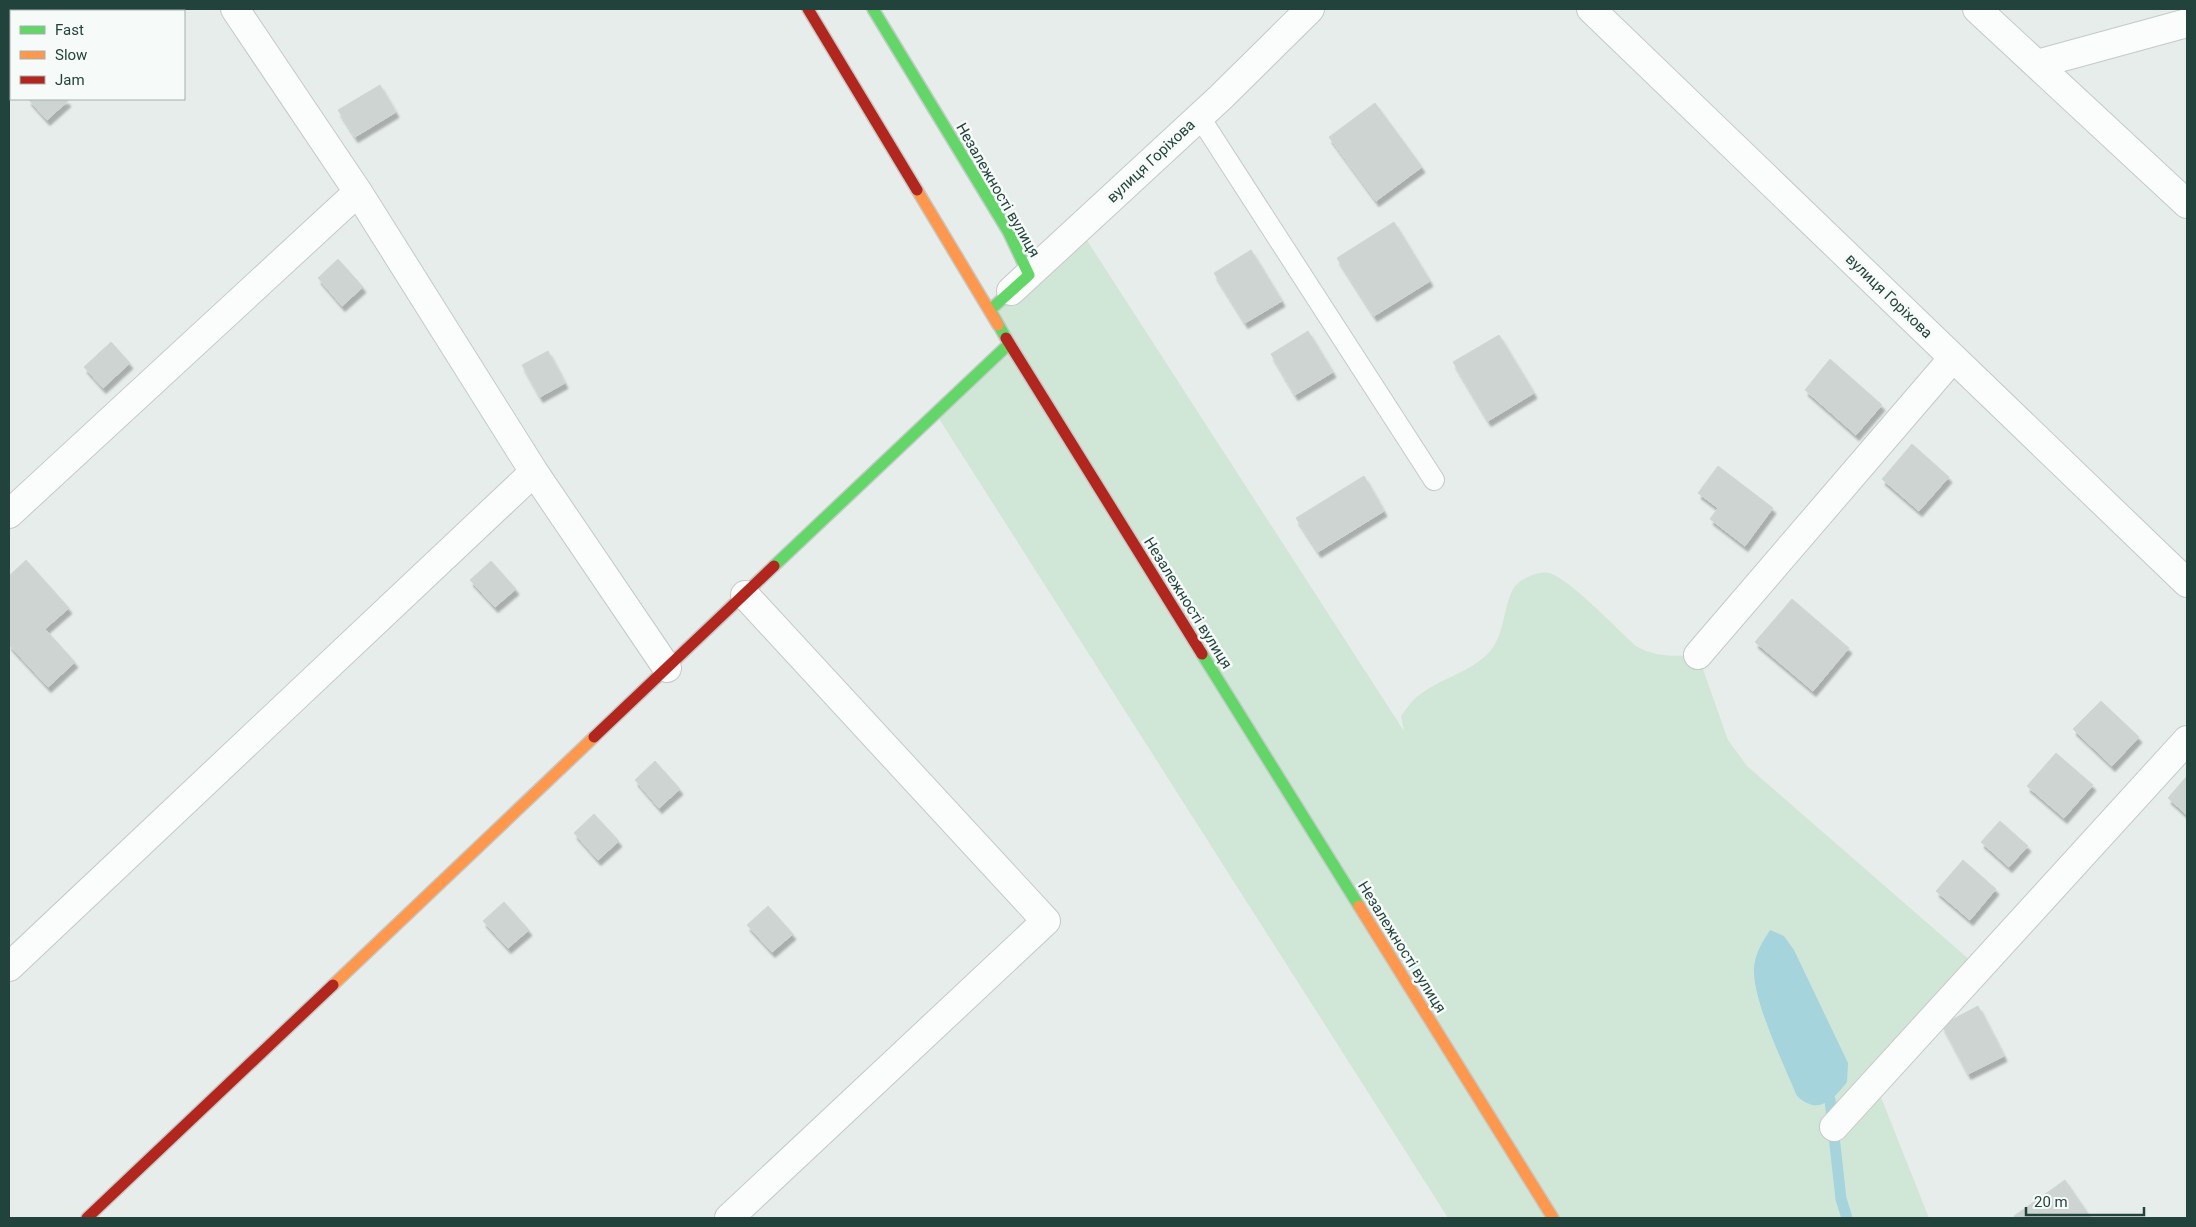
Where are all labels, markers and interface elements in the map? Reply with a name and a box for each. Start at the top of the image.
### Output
legend [10,10,185,100]
text: Fast [55,21,84,39]
text: Slow [55,46,87,64]
text: Jam [55,71,85,89]
street label: вулиця Горіхова [1103,116,1199,206]
street label: Незалежності вулиця [952,120,1044,260]
street label: вулиця Горіхова [1842,250,1936,342]
street label: Незалежності вулиця [1140,534,1236,672]
street label: Незалежності вулиця [1354,878,1450,1016]
scale bar [2026,1184,2144,1216]
text: 20 m [2034,1193,2068,1211]

